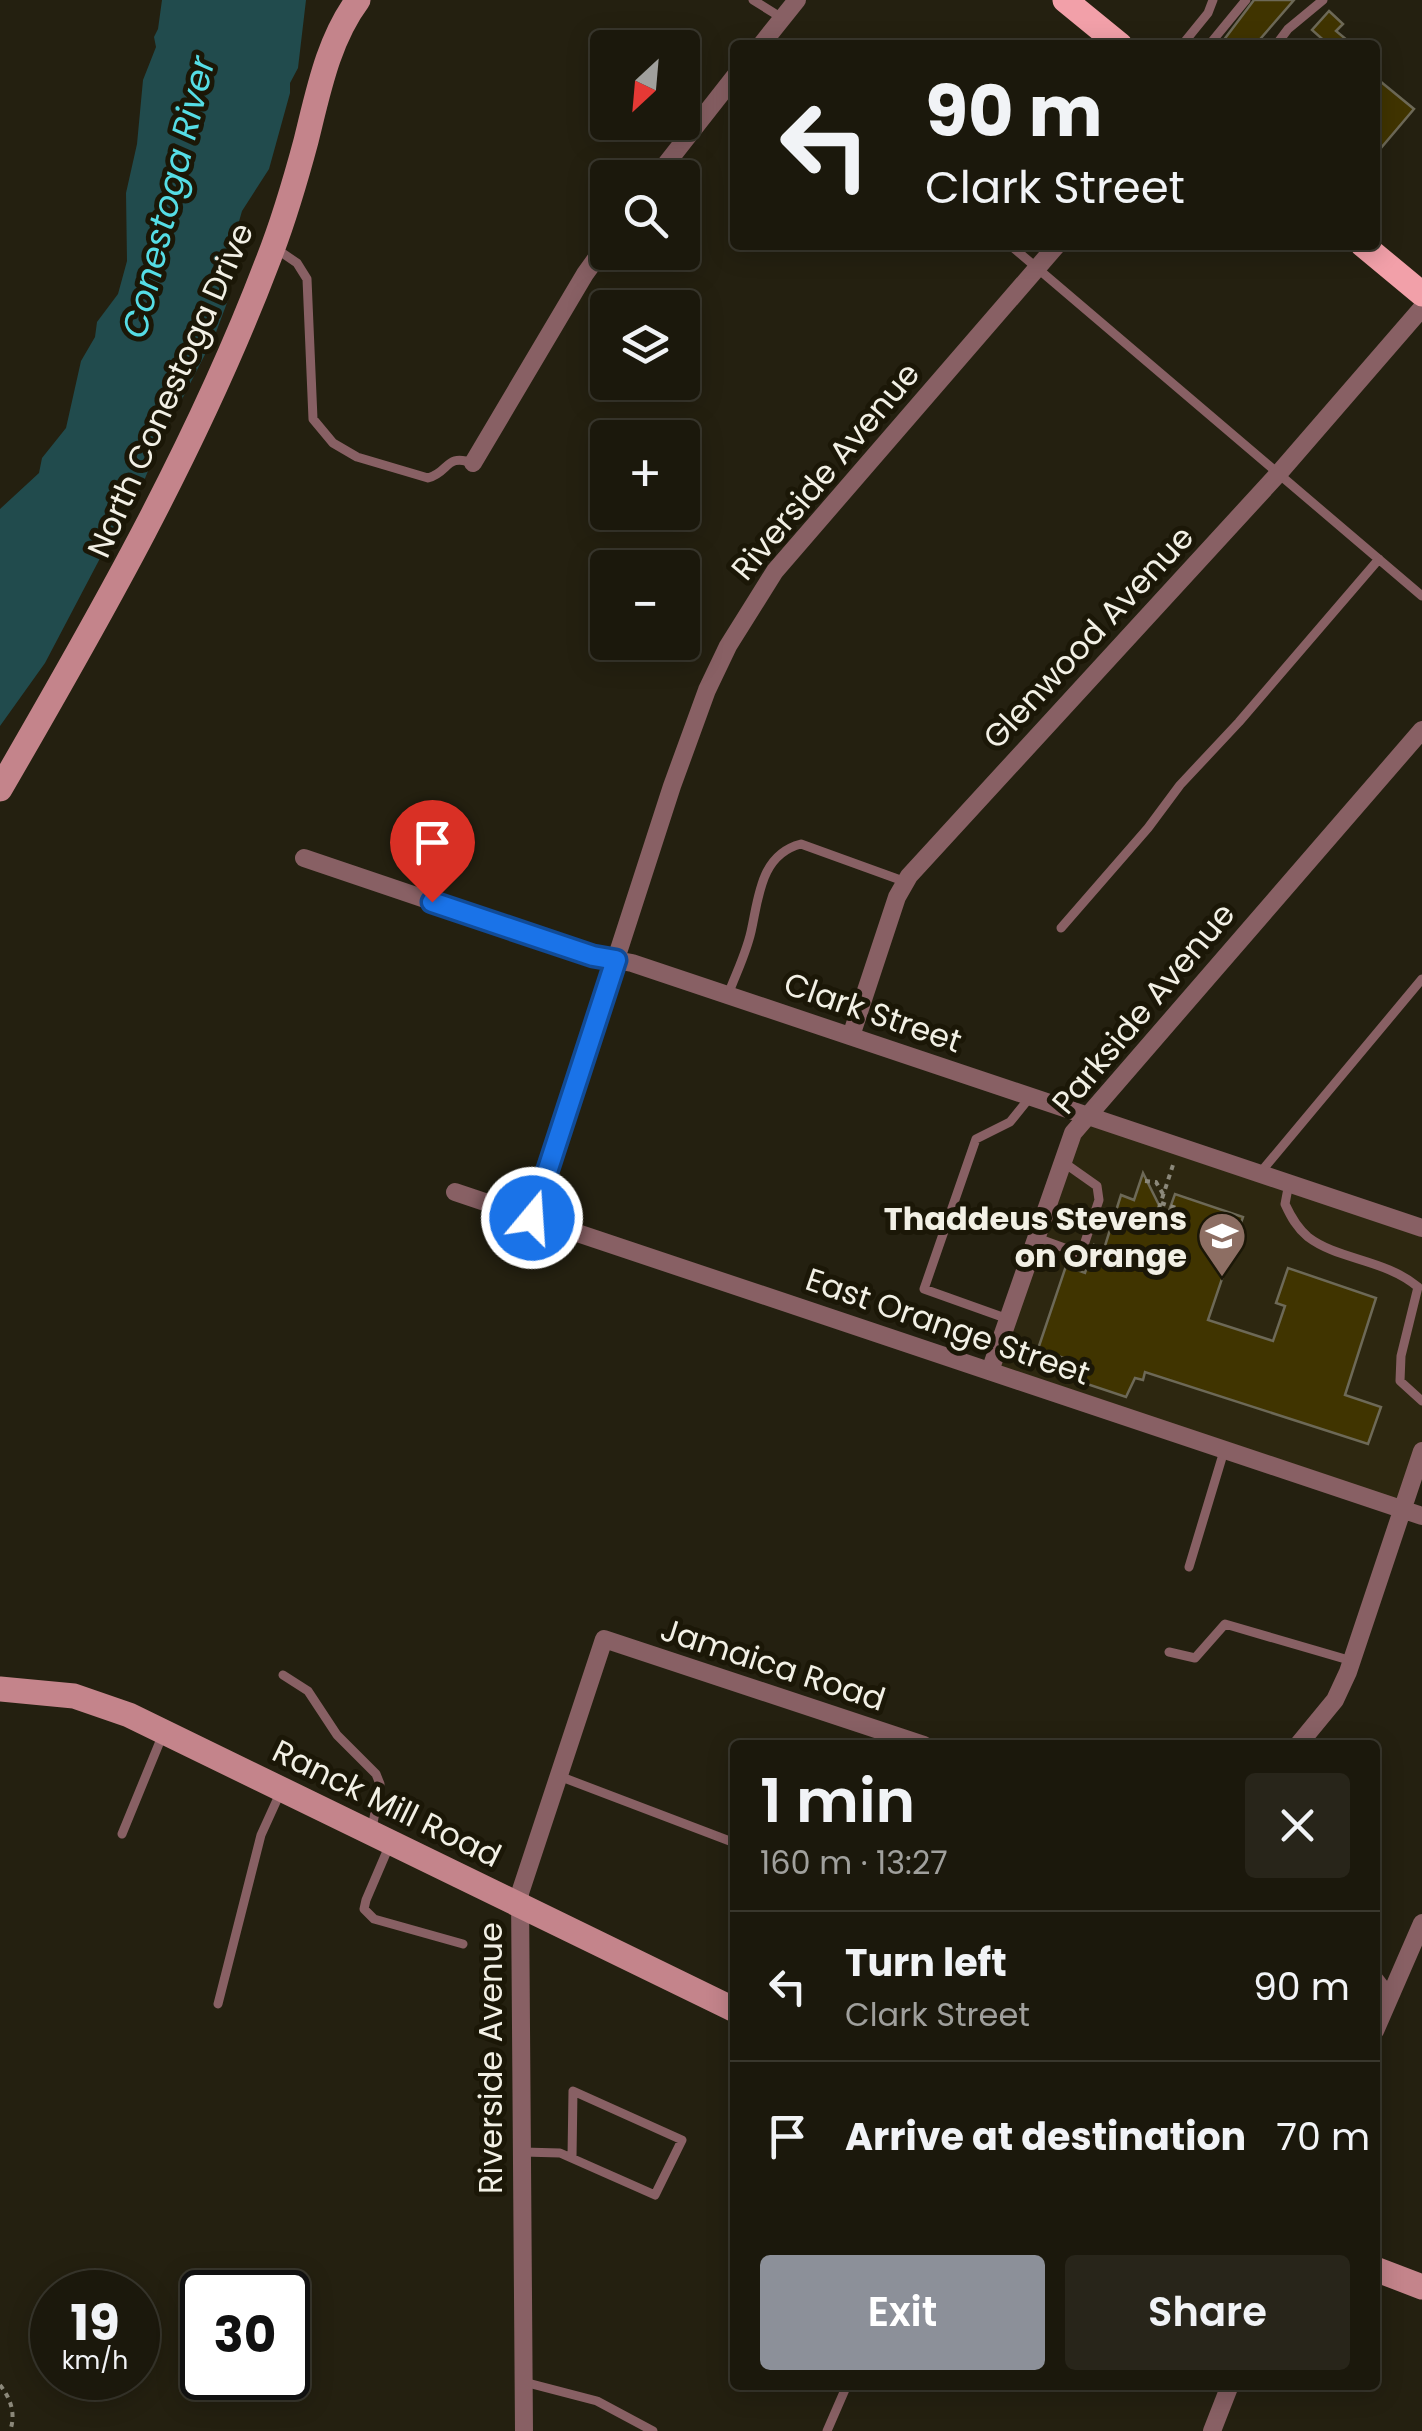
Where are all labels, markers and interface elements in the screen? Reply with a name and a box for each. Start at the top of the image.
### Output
north arrow [590,30,700,140]
map controls [590,30,700,660]
water label: Conestoga River [109,50,227,343]
text: 90 m [925,62,1103,161]
icon: left [760,80,890,210]
text: Clark Street [925,156,1185,219]
button: search [590,160,700,270]
street label: North Conestoga Drive [76,216,264,564]
button: layers [590,290,700,400]
street label: Riverside Avenue [720,352,930,590]
button: + [590,420,700,530]
street label: Glenwood Avenue [972,515,1204,759]
button: − [590,550,700,660]
pin [390,800,475,903]
icon: arrive [405,815,460,870]
street label: Parkside Avenue [1041,893,1245,1123]
street label: Clark Street [778,961,968,1063]
position arrow [480,1166,584,1270]
place label: Thaddeus Stevens on Orange [884,1196,1187,1278]
school or university icon: Thaddeus Stevens on Orange [1196,1210,1248,1278]
street label: East Orange Street [800,1256,1096,1396]
street label: Jamaica Road [655,1606,891,1722]
street label: Ranck Mill Road [265,1728,509,1878]
text: 1 min [760,1759,915,1843]
button: close [1245,1773,1350,1878]
text: 160 m · 13:27 [760,1840,948,1885]
street label: Riverside Avenue [468,1922,513,2194]
text: Turn left [845,1936,1007,1989]
icon: left [760,1959,815,2014]
text: 90 m [1253,1960,1350,2013]
text: Clark Street [845,1992,1030,2037]
icon: arrive [760,2109,815,2164]
text: Arrive at destination [845,2110,1246,2163]
text: 70 m [1276,2110,1370,2163]
button: Exit [760,2255,1045,2370]
button: Share [1065,2255,1350,2370]
speed limit sign: 30 [180,2270,310,2400]
text: 19 [70,2287,120,2358]
text: km/h [62,2343,128,2378]

